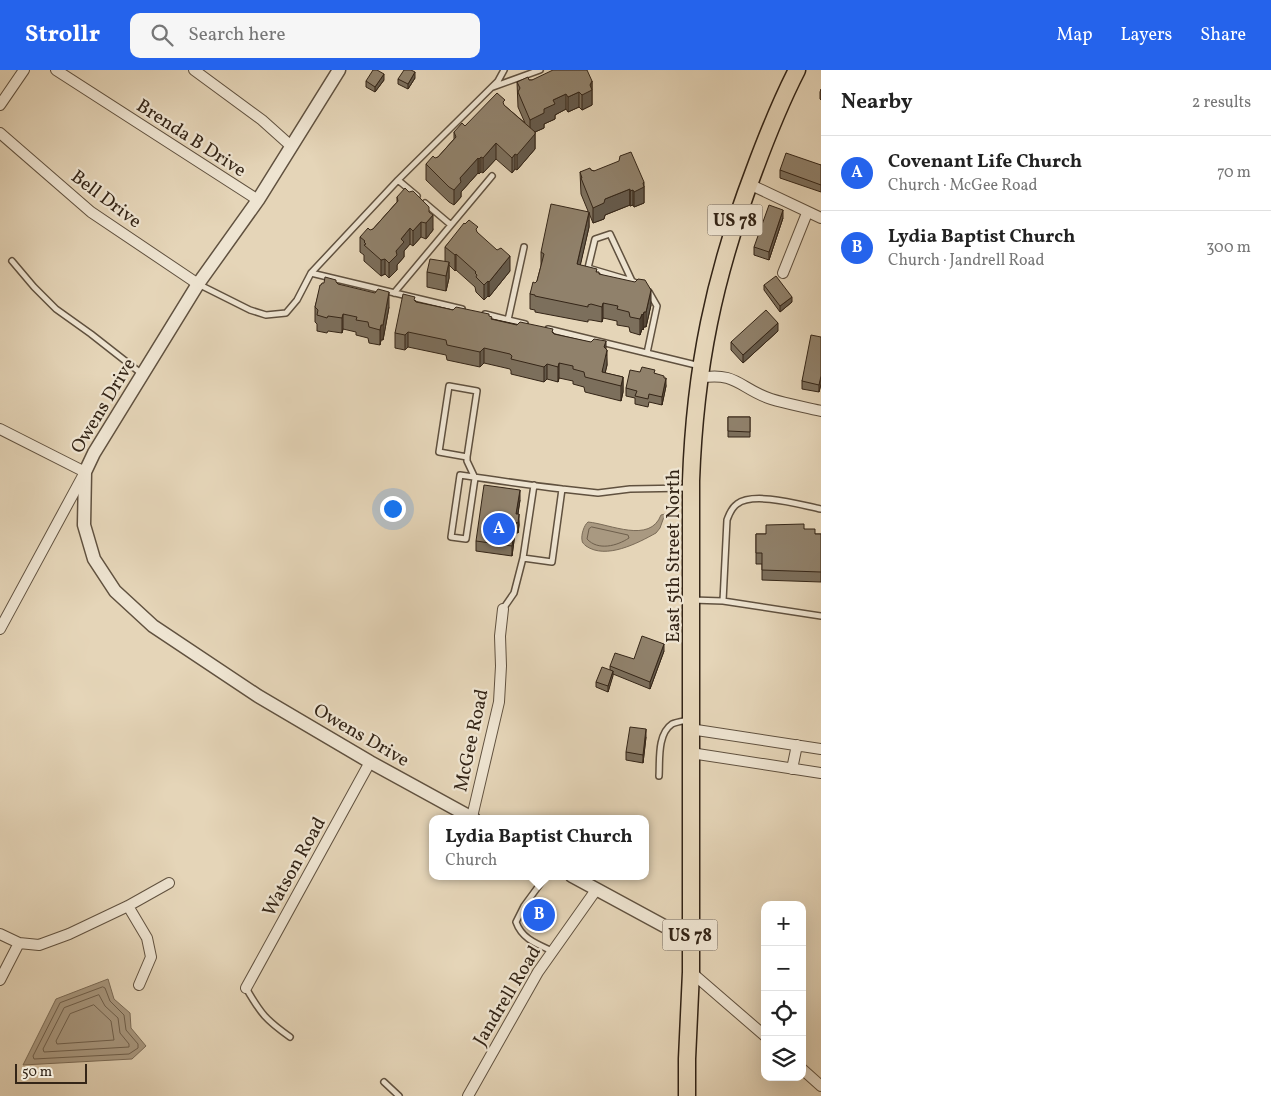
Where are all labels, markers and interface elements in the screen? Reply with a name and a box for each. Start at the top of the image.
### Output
search box [130,13,480,58]
text: Strollr [25,18,100,52]
icon: search [148,21,176,49]
text: Search here [188,22,286,48]
text: Map [1056,23,1092,48]
text: Layers [1120,23,1172,48]
text: Share [1200,23,1246,48]
text: Nearby [841,88,912,117]
text: 2 results [1192,92,1251,114]
street label: Brenda B Drive [131,93,251,184]
text: Covenant Life Church [888,149,1082,175]
text: A [851,162,863,184]
text: 70 m [1217,162,1251,184]
street label: Bell Drive [65,164,147,235]
text: Church · McGee Road [888,175,1037,197]
road number: US 78 [708,204,762,236]
text: Lydia Baptist Church [888,224,1075,250]
text: B [852,237,862,259]
text: 300 m [1206,237,1251,259]
text: Church · Jandrell Road [888,250,1045,272]
street label: Owens Drive [65,353,142,459]
street label: East 5th Street North [661,469,687,643]
your location [380,496,406,522]
pin: A [483,510,515,548]
street label: McGee Road [448,687,496,794]
street label: Owens Drive [308,698,414,774]
street label: Watson Road [257,813,333,921]
popup [429,815,649,880]
text: Lydia Baptist Church [445,824,633,850]
text: Church [445,850,497,872]
pin: B [523,896,555,934]
map controls [761,901,806,1081]
button: + [761,901,806,946]
road number: US 78 [662,920,718,950]
street label: Jandrell Road [468,941,548,1051]
button: − [761,946,806,991]
button: locate [761,991,806,1036]
button: layers [761,1036,806,1081]
scale bar [15,1061,88,1084]
text: 50 m [22,1063,52,1082]

